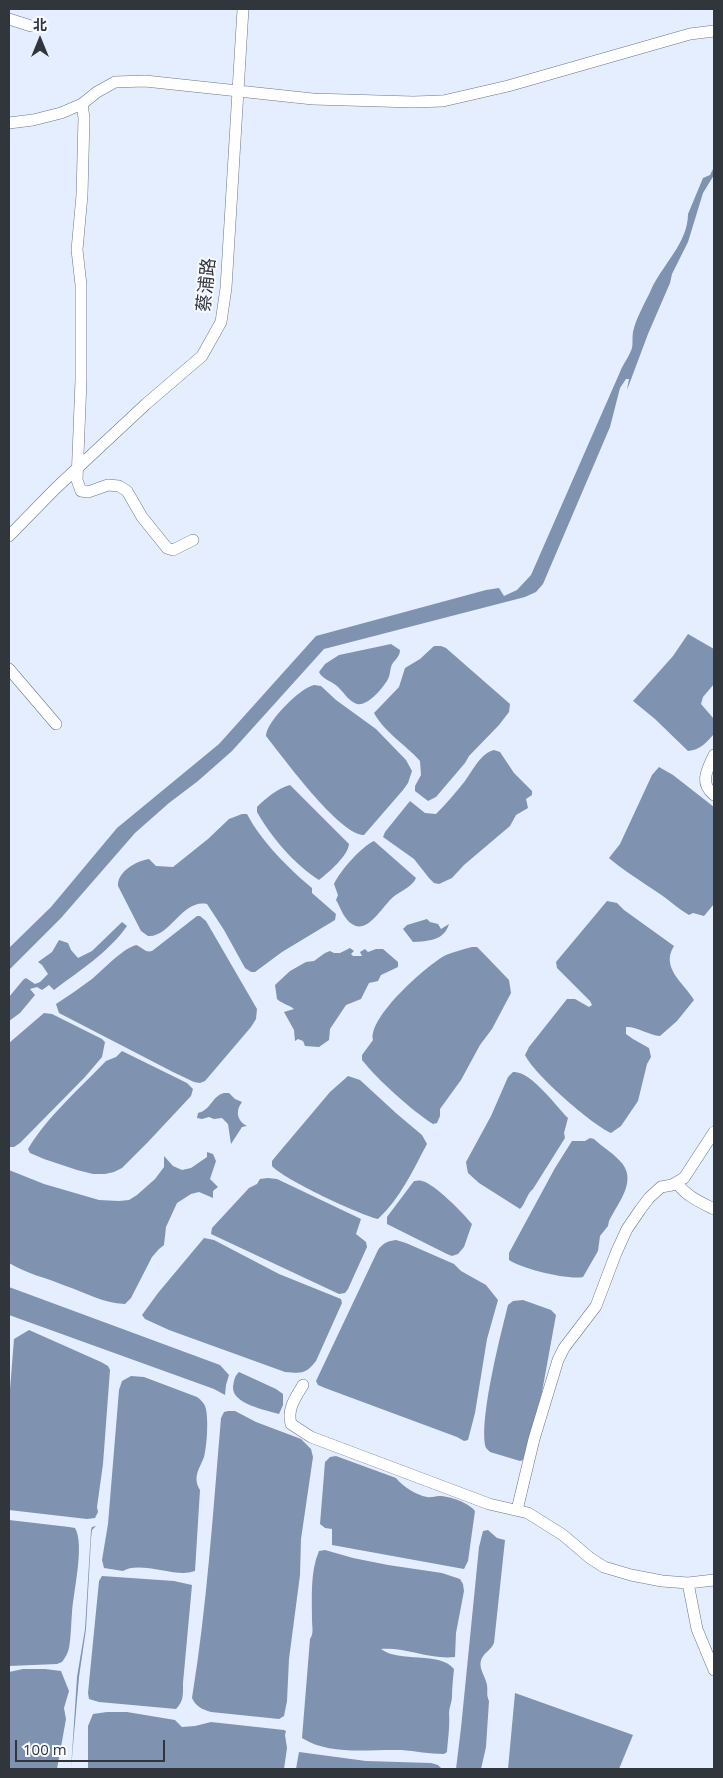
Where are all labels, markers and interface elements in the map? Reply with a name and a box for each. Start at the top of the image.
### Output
north arrow [15,15,65,65]
text: 北 [33,15,47,34]
street label: 蔡浦路 [193,257,221,313]
scale bar [18,1730,168,1762]
text: 100 m [23,1739,67,1759]

